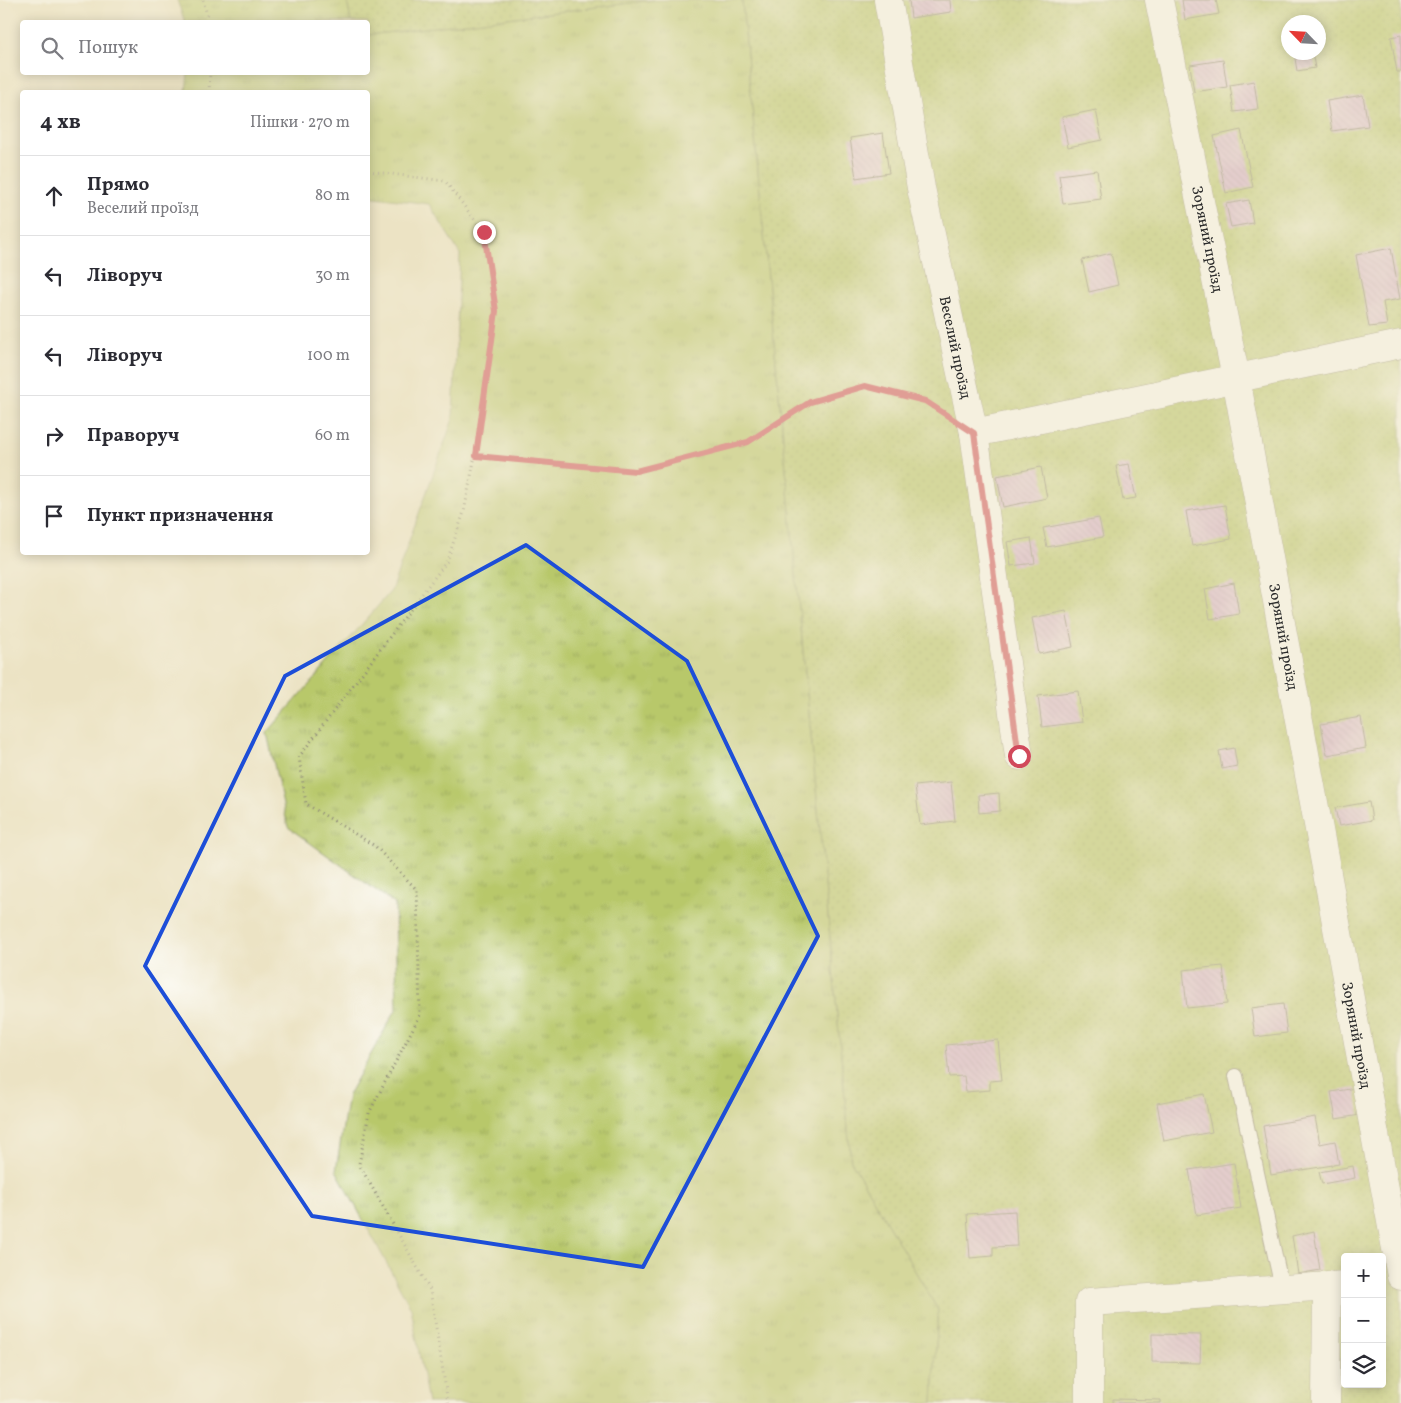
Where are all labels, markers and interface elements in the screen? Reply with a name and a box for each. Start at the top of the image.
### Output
north arrow [1281,15,1326,60]
search box [20,20,370,75]
icon: search [38,34,66,62]
text: Пошук [78,35,138,61]
text: 4 хв [40,108,81,137]
text: Пішки · 270 m [250,112,350,134]
text: Прямо [87,172,149,198]
icon: ahead [40,182,68,210]
street label: Зоряний проїзд [1185,184,1227,295]
text: 80 m [315,185,350,207]
text: Веселий проїзд [87,198,199,220]
route end [473,221,496,244]
icon: left [40,262,68,290]
text: Ліворуч [87,263,162,289]
text: 30 m [315,265,350,287]
street label: Веселий проїзд [933,294,975,402]
icon: left [40,342,68,370]
text: Ліворуч [87,343,162,369]
text: 100 m [307,345,350,367]
icon: right [40,422,68,450]
text: Праворуч [87,423,179,449]
text: 60 m [315,425,350,447]
icon: arrive [40,502,68,530]
text: Пункт призначення [87,503,273,529]
street label: Зоряний проїзд [1262,582,1302,693]
route start [1008,745,1031,768]
street label: Зоряний проїзд [1335,980,1375,1091]
map controls [1341,1253,1386,1388]
button: + [1341,1253,1386,1298]
button: − [1341,1298,1386,1343]
button: layers [1341,1343,1386,1388]

